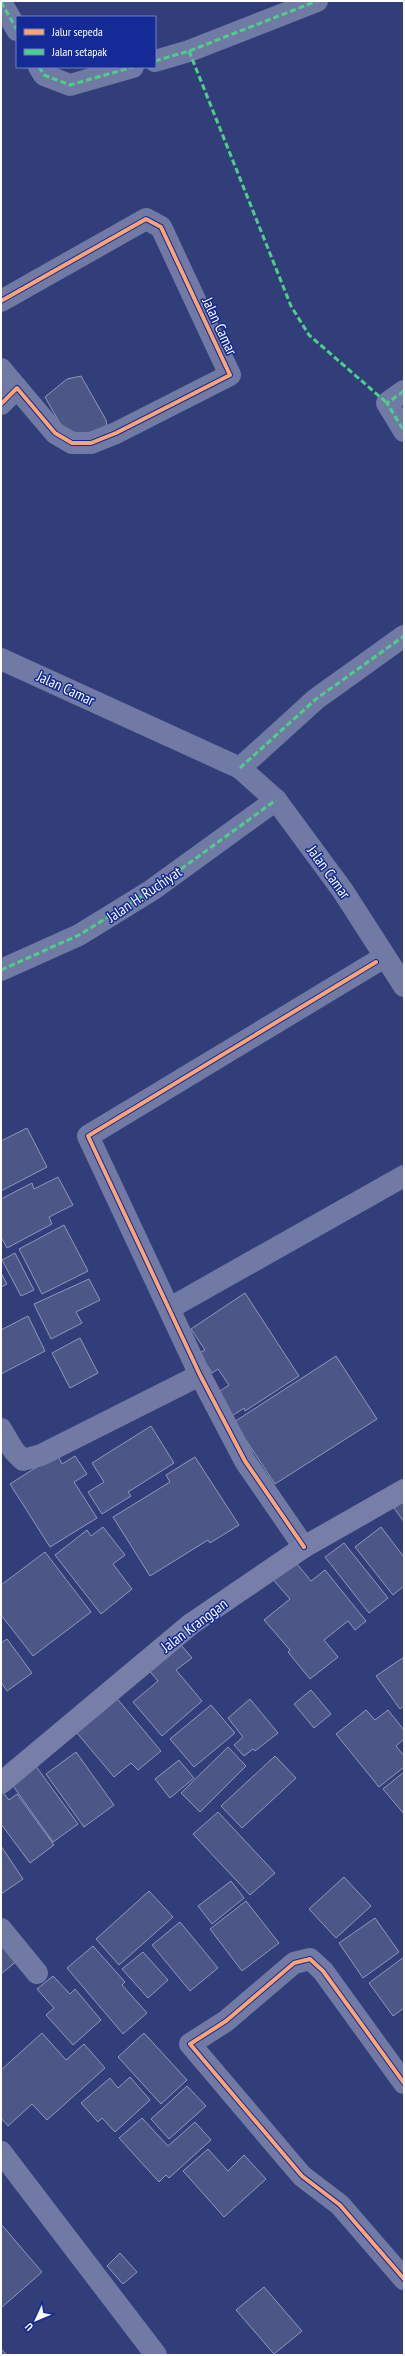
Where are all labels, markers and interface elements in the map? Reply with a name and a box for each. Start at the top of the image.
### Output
legend [16,16,156,68]
text: Jalur sepeda [51,24,103,39]
text: Jalan setapak [51,44,107,59]
street label: Jalan Camar [198,293,242,359]
street label: Jalan Camar [33,666,99,710]
street label: Jalan Camar [303,841,355,903]
street label: Jalan H. Ruchiyat [102,862,185,927]
street label: Jalan Kranggan [156,1594,231,1657]
north arrow [16,2300,56,2340]
text: U [22,2320,36,2334]

